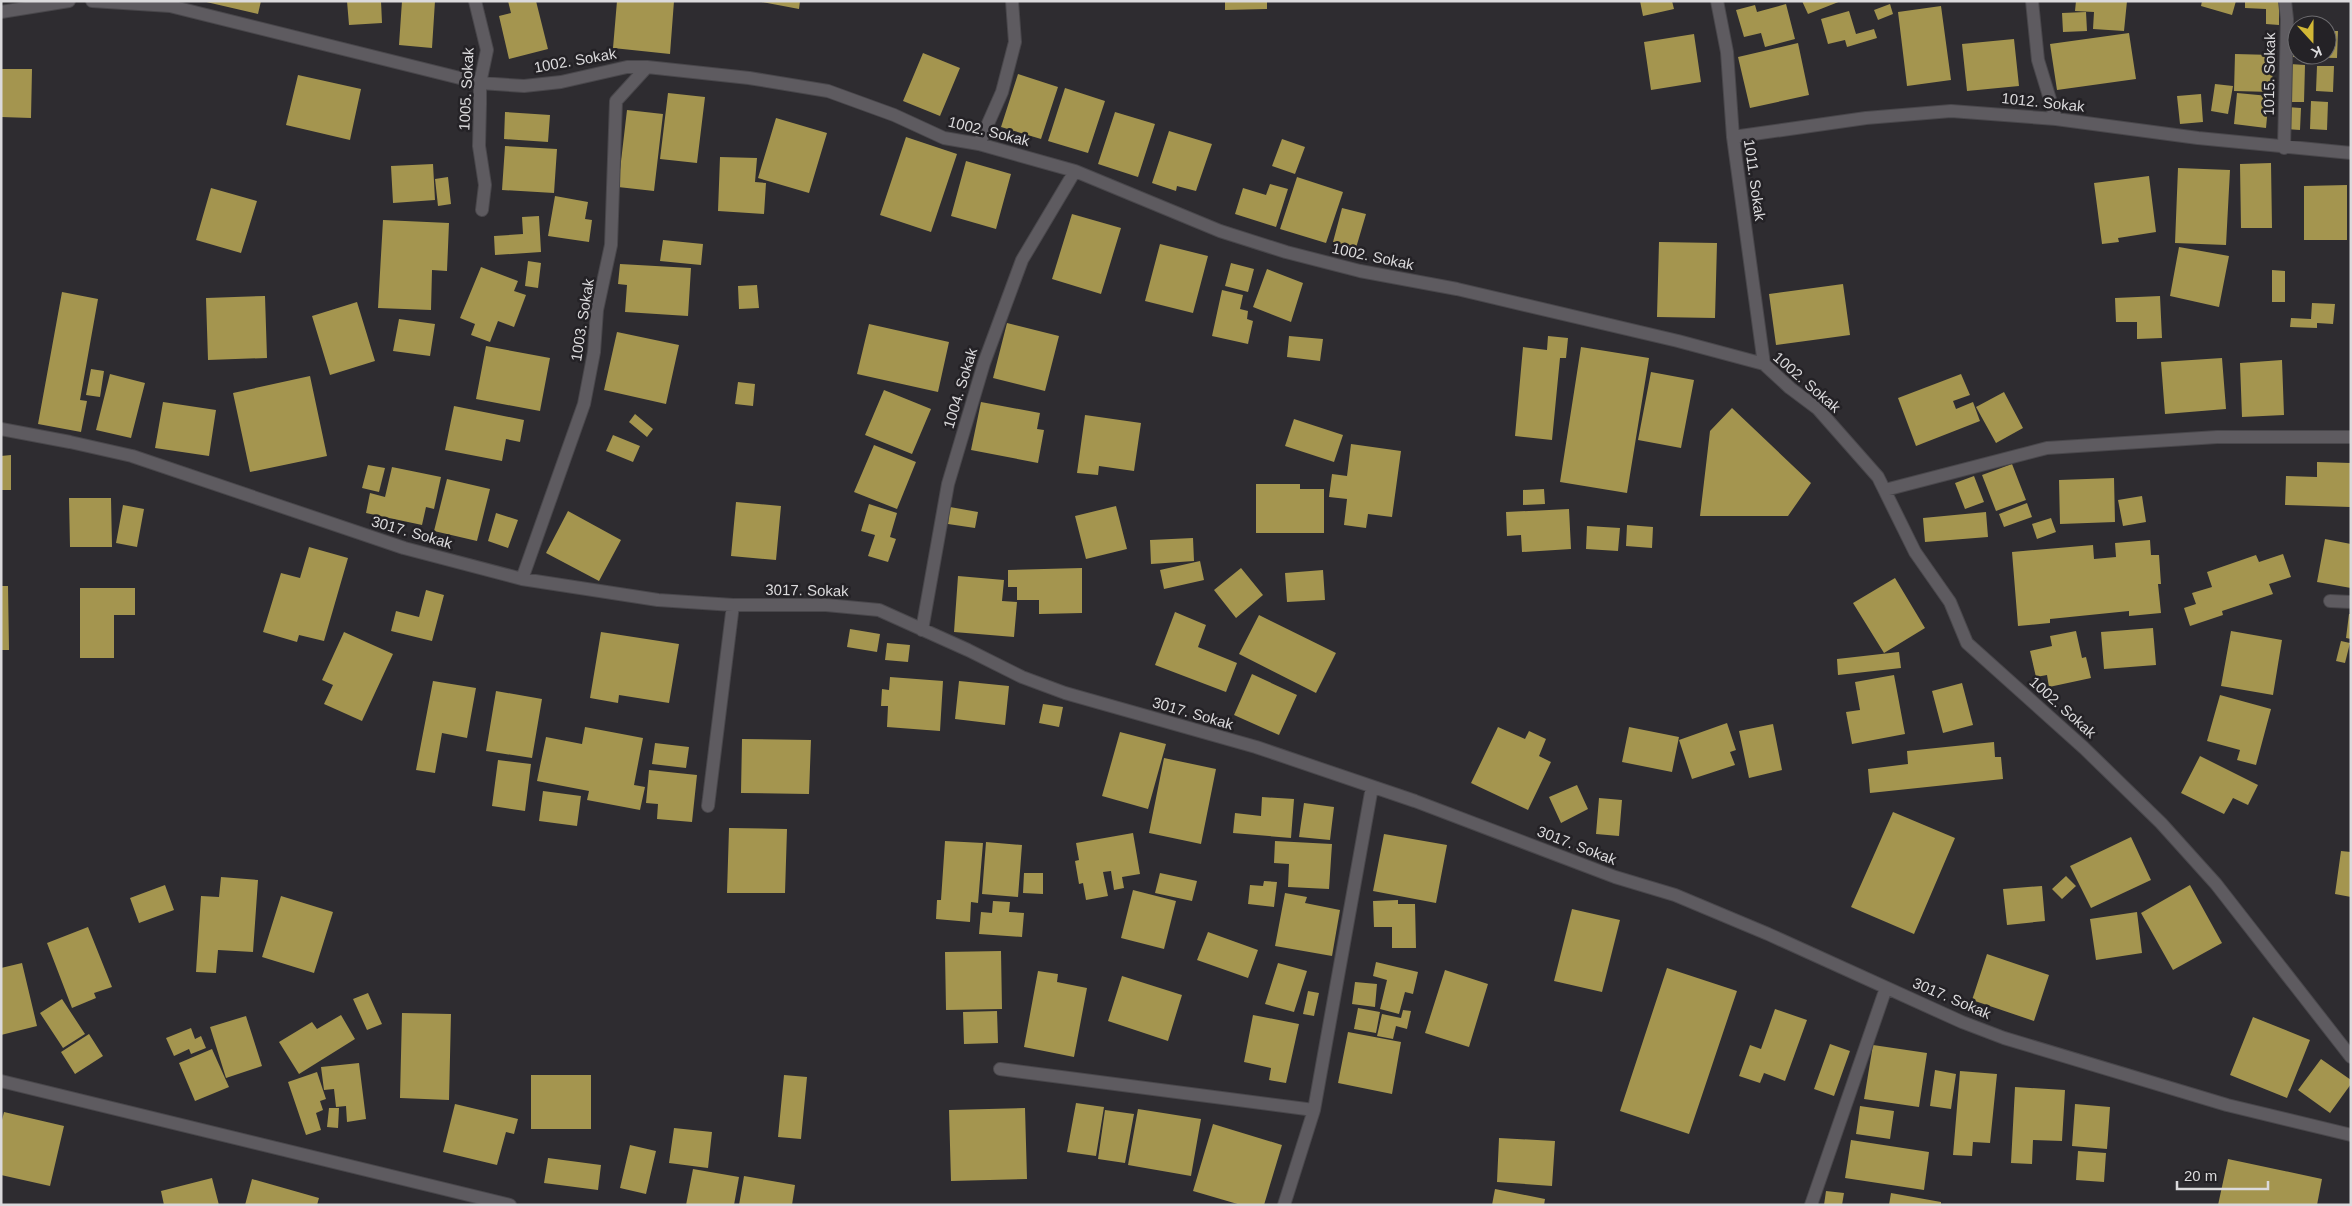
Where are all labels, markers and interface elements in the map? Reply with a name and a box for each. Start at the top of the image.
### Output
north arrow [2287,15,2337,65]
street label: 1015. Sokak [2260,32,2278,116]
text: K [2309,43,2324,61]
street label: 1002. Sokak [532,44,618,76]
street label: 1005. Sokak [455,46,477,131]
street label: 1012. Sokak [2001,89,2086,115]
street label: 1002. Sokak [946,113,1032,149]
street label: 1011. Sokak [1741,138,1769,222]
street label: 1002. Sokak [1330,239,1416,273]
street label: 1003. Sokak [567,277,597,363]
street label: 1004. Sokak [940,345,980,430]
street label: 1002. Sokak [1770,348,1844,416]
street label: 3017. Sokak [370,512,455,552]
street label: 3017. Sokak [765,581,849,599]
street label: 1002. Sokak [2026,673,2100,742]
street label: 3017. Sokak [1151,693,1236,733]
street label: 3017. Sokak [1535,822,1619,868]
street label: 3017. Sokak [1910,974,1994,1022]
scale bar [2177,1158,2268,1190]
text: 20 m [2184,1167,2217,1184]

